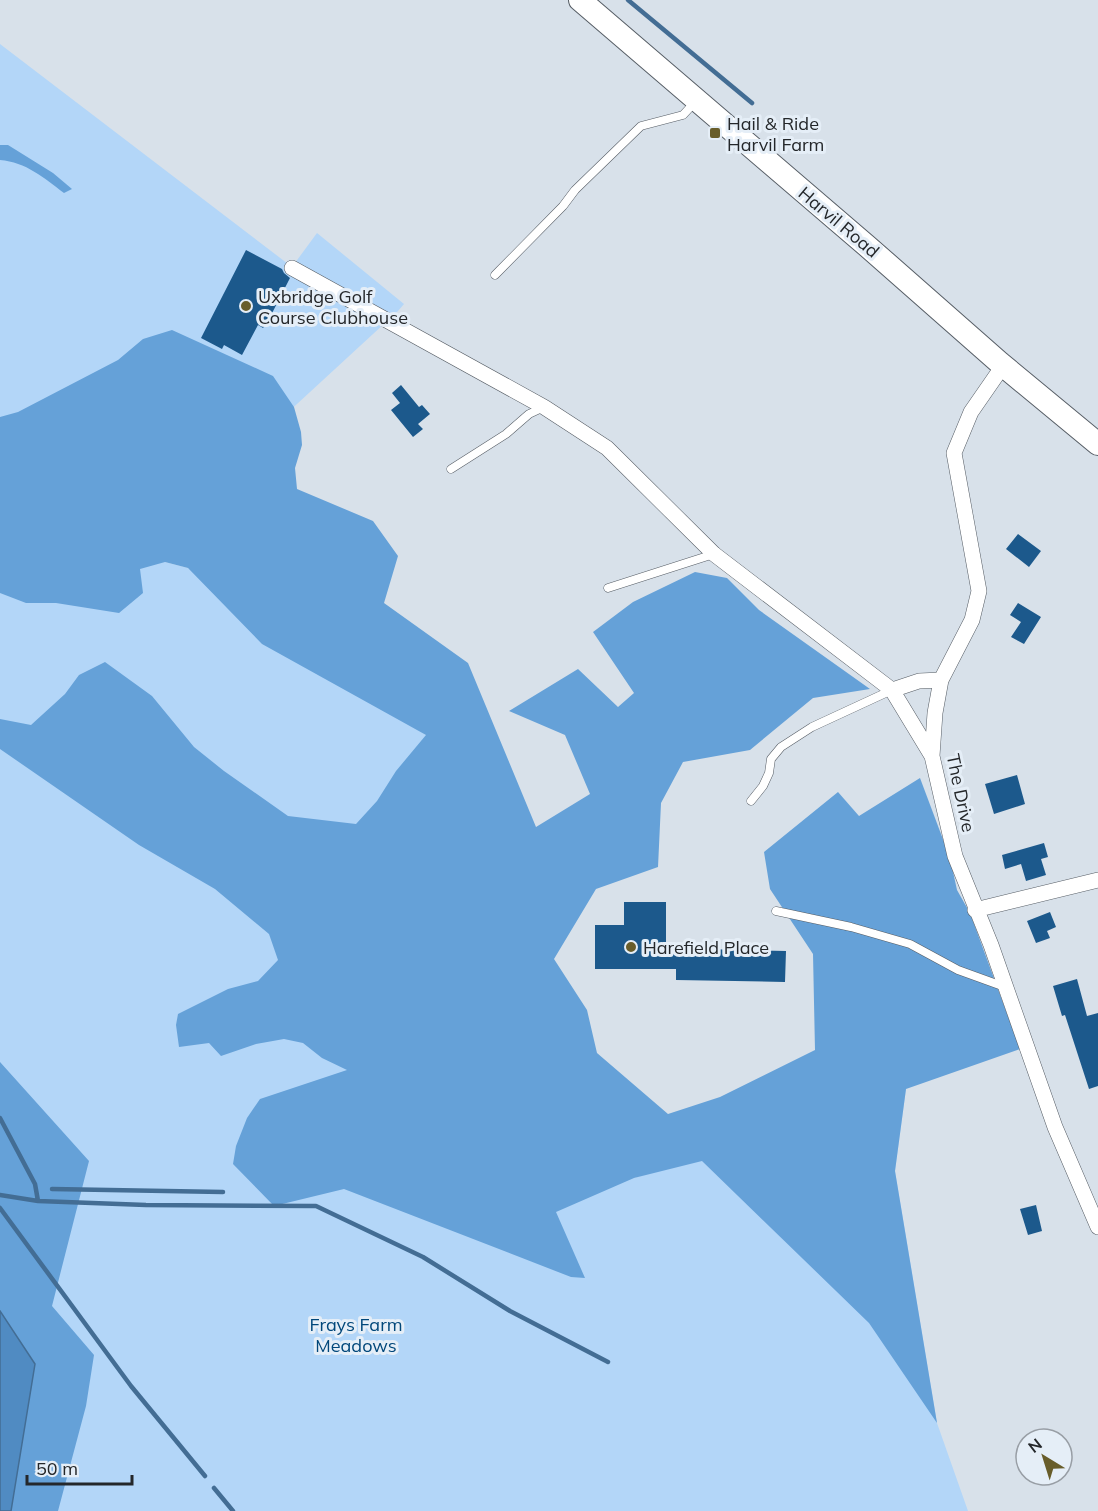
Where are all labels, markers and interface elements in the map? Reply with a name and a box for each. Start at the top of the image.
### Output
place label: Hail & Ride Harvil Farm [727,112,824,156]
marker: Hail & Ride Harvil Farm [708,126,722,140]
street label: Harvil Road [794,181,884,263]
place label: Uxbridge Golf Course Clubhouse [258,285,408,329]
marker: Uxbridge Golf Course Clubhouse [239,299,253,313]
street label: The Drive [941,752,981,834]
place label: Harefield Place [643,936,769,959]
marker: Harefield Place [624,940,638,954]
park label: Frays Farm Meadows [310,1313,403,1357]
north arrow [1014,1427,1074,1487]
text: N [1024,1434,1046,1457]
scale bar [27,1448,132,1486]
text: 50 m [36,1457,78,1480]

